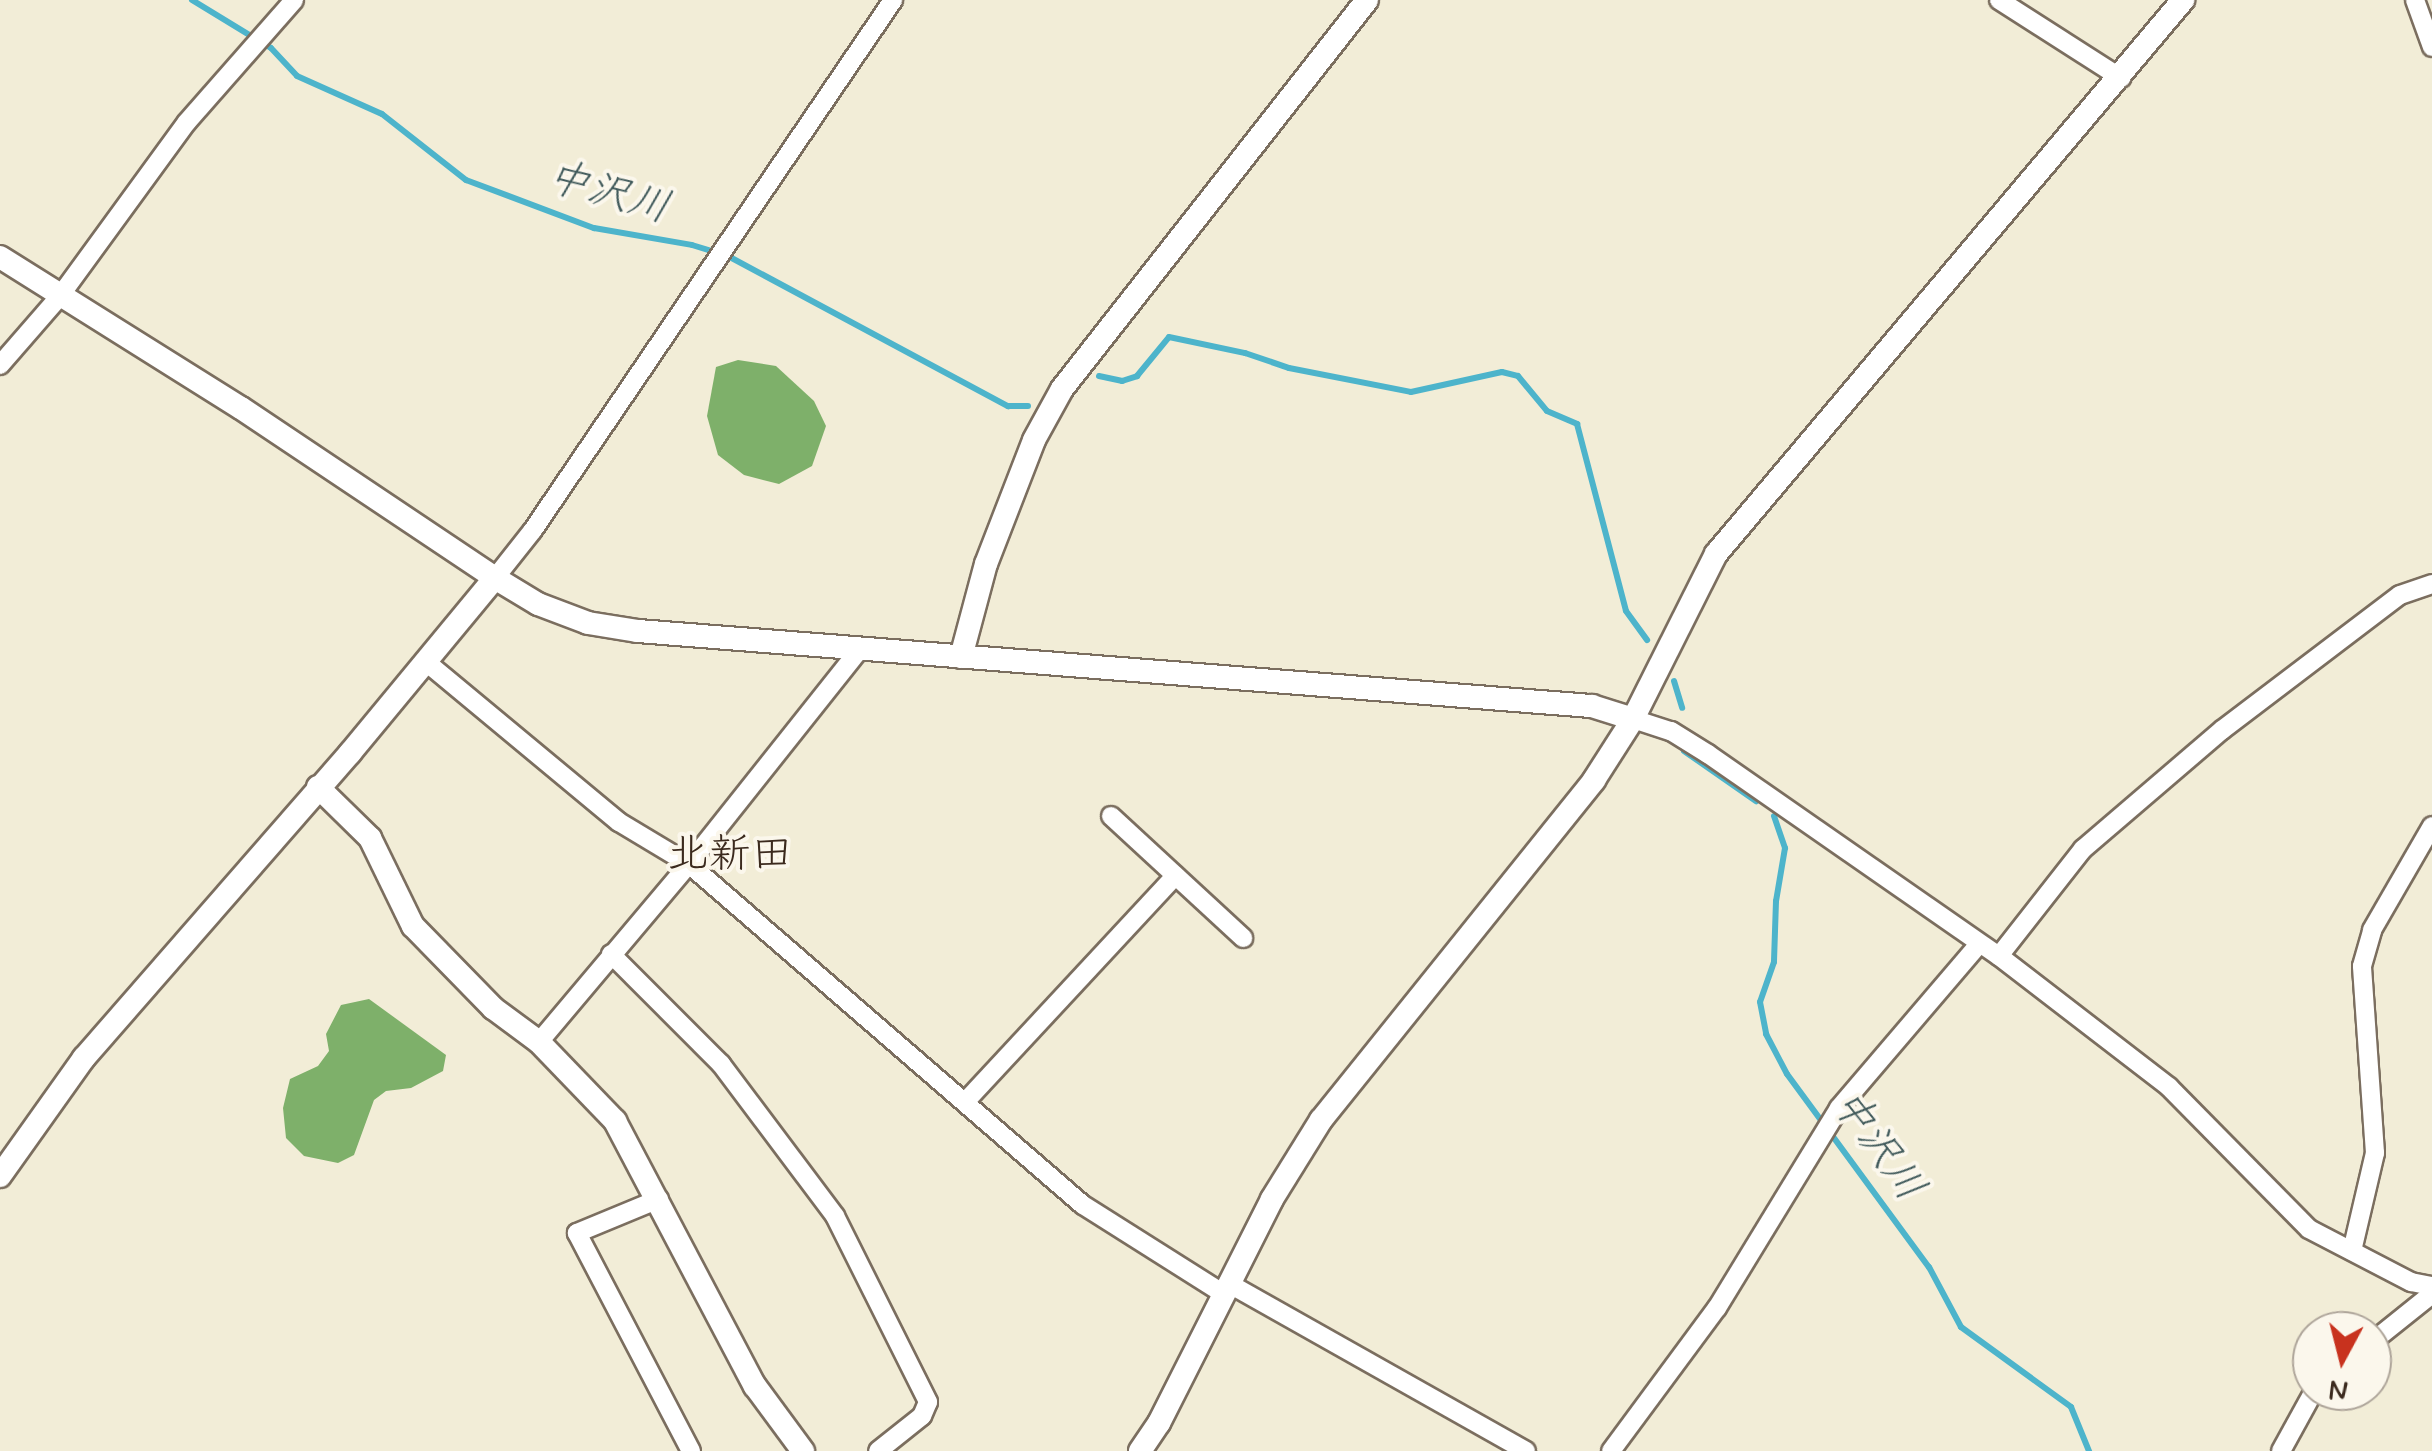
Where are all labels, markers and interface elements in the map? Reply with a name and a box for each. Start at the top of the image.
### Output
water label: 中沢川 [540,152,676,236]
district label: 北新田 [667,831,793,881]
water label: 中沢川 [1820,1080,1934,1212]
north arrow [2292,1311,2392,1411]
text: N [2327,1370,2350,1409]

